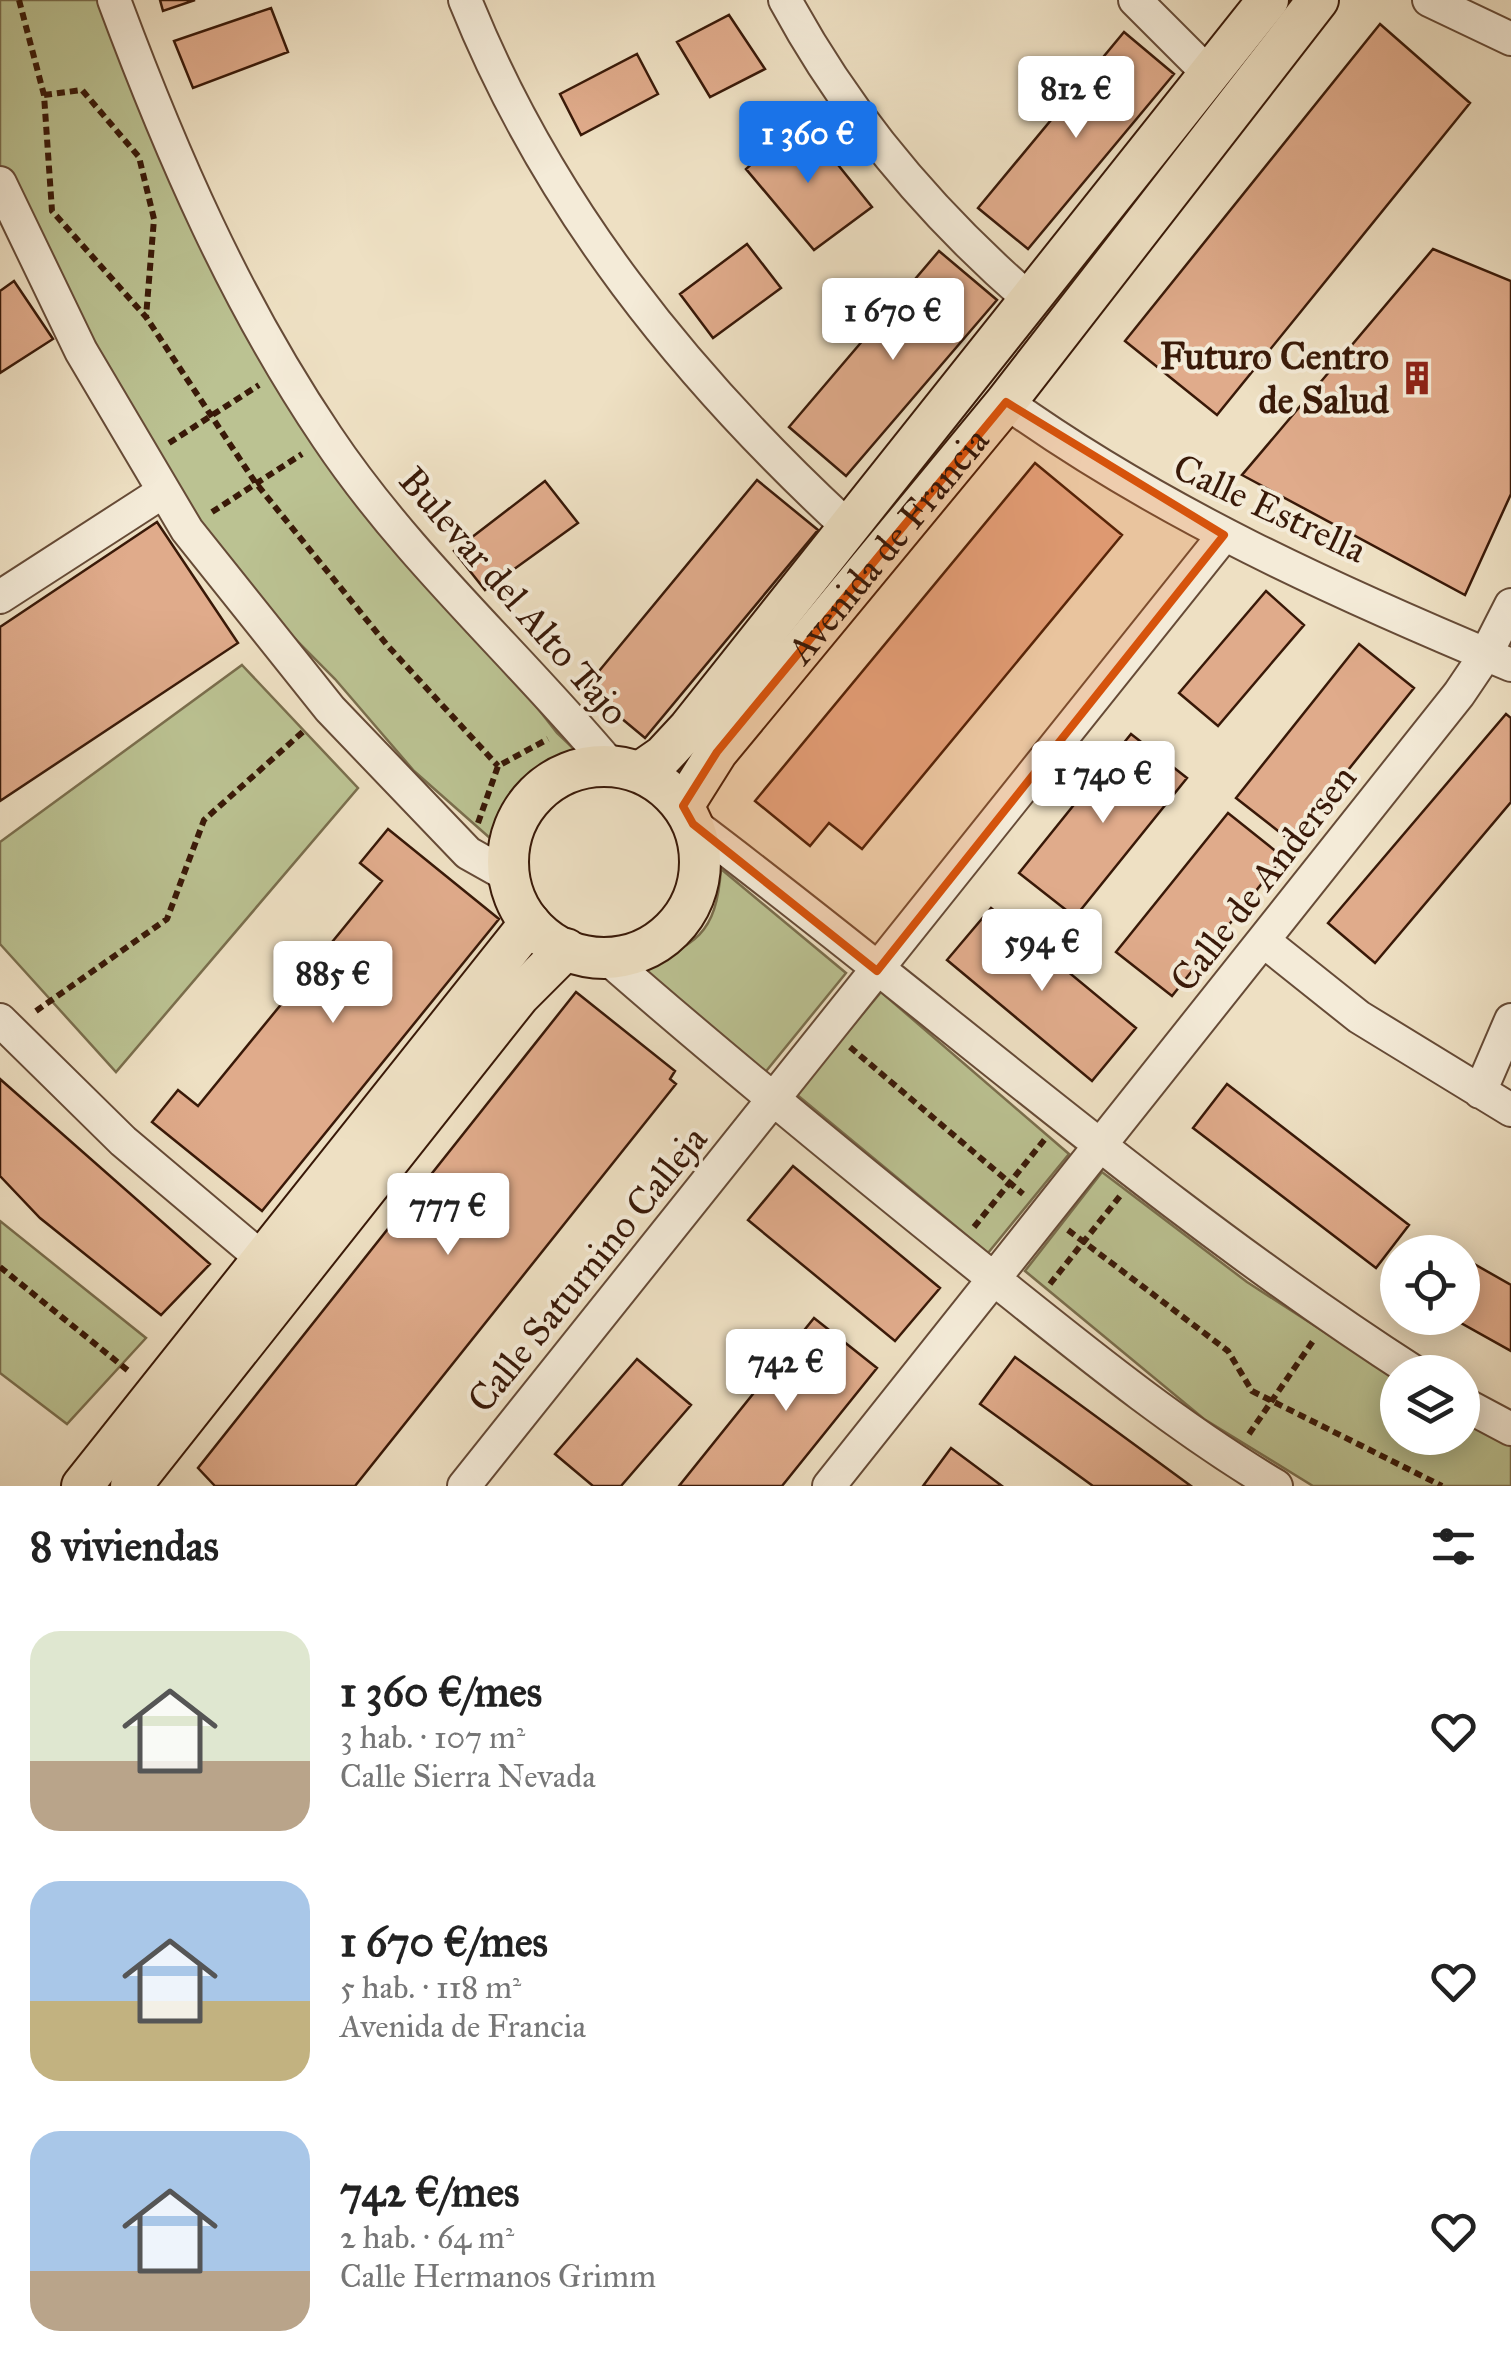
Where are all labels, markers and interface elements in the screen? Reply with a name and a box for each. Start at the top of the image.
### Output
pin: 812 € [1006,56,1146,141]
text: 812 € [1040,69,1112,108]
pin: 1 360 € [716,101,900,186]
text: 1 360 € [761,114,855,153]
pin: 1 670 € [801,278,985,363]
text: 1 670 € [844,291,942,330]
place label: Futuro Centro de Salud [1160,333,1390,423]
building icon: Futuro Centro de Salud [1398,359,1436,397]
street label: Avenida de Francia [776,417,999,674]
street label: Calle Estrella [1166,443,1375,573]
street label: Bulevar del Alto Tajo [390,458,638,734]
pin: 1 740 € [1011,741,1195,826]
text: 1 740 € [1054,754,1152,793]
street label: Calle de Andersen [1160,755,1366,1001]
pin: 594 € [972,909,1112,994]
text: 594 € [1004,922,1080,961]
pin: 885 € [263,941,403,1026]
text: 885 € [295,954,371,993]
street label: Calle Saturnino Calleja [457,1116,717,1421]
pin: 777 € [378,1173,518,1258]
text: 777 € [409,1186,487,1225]
map controls [1380,1235,1480,1455]
button: locate [1380,1235,1480,1335]
pin: 742 € [716,1329,856,1414]
text: 742 € [748,1342,824,1381]
button: layers [1380,1355,1480,1455]
icon: filters [1426,1519,1481,1574]
text: 8 viviendas [30,1520,219,1572]
text: 1 360 €/mes [340,1666,542,1718]
icon: home [110,1671,230,1791]
icon: heart [1426,1704,1481,1759]
text: 3 hab. · 107 m² [340,1718,525,1757]
text: Calle Sierra Nevada [340,1757,596,1796]
text: 1 670 €/mes [340,1916,548,1968]
icon: home [110,1921,230,2041]
icon: heart [1426,1954,1481,2009]
text: 5 hab. · 118 m² [340,1968,521,2007]
text: Avenida de Francia [340,2007,586,2046]
text: 742 €/mes [340,2166,519,2218]
icon: home [110,2171,230,2291]
icon: heart [1426,2204,1481,2259]
text: 2 hab. · 64 m² [340,2218,514,2257]
text: Calle Hermanos Grimm [340,2257,656,2296]

